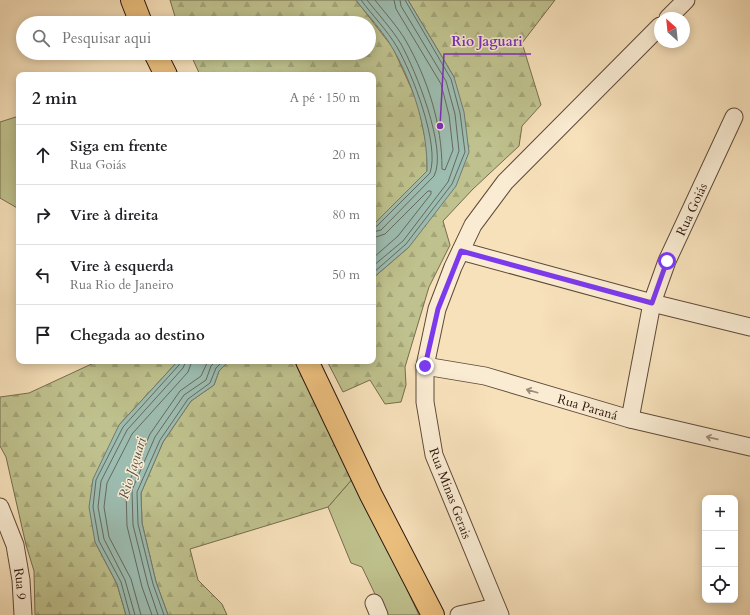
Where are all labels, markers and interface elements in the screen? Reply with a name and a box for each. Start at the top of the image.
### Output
north arrow [654,12,690,48]
search box [16,16,376,60]
icon: search [30,27,52,49]
text: Pesquisar aqui [62,28,151,48]
callout: Rio Jaguari [444,28,531,54]
text: Rio Jaguari [451,32,523,51]
text: 2 min [32,87,77,110]
text: A pé · 150 m [290,89,360,107]
text: Siga em frente [70,136,168,156]
icon: ahead [32,144,54,166]
text: 20 m [332,146,360,164]
text: Rua Goiás [70,156,126,174]
street label: Rua Goiás [672,180,712,239]
icon: right [32,204,54,226]
text: Vire à direita [70,205,158,225]
text: 80 m [332,206,360,224]
route start [658,252,676,270]
text: Vire à esquerda [70,256,174,276]
icon: left [32,264,54,286]
text: 50 m [332,266,360,284]
text: Rua Rio de Janeiro [70,276,173,294]
icon: arrive [32,324,54,346]
text: Chegada ao destino [70,325,205,345]
route end [416,357,434,375]
one-way arrow [526,387,539,394]
street label: Rua Paraná [555,390,620,425]
one-way arrow [706,434,719,442]
water label: Rio Jaguari [114,435,151,501]
street label: Rua Minas Gerais [424,445,476,542]
map controls [702,495,738,603]
button: + [702,495,738,531]
button: − [702,531,738,567]
street label: Rua 9 [9,566,30,600]
button: locate [702,567,738,603]

